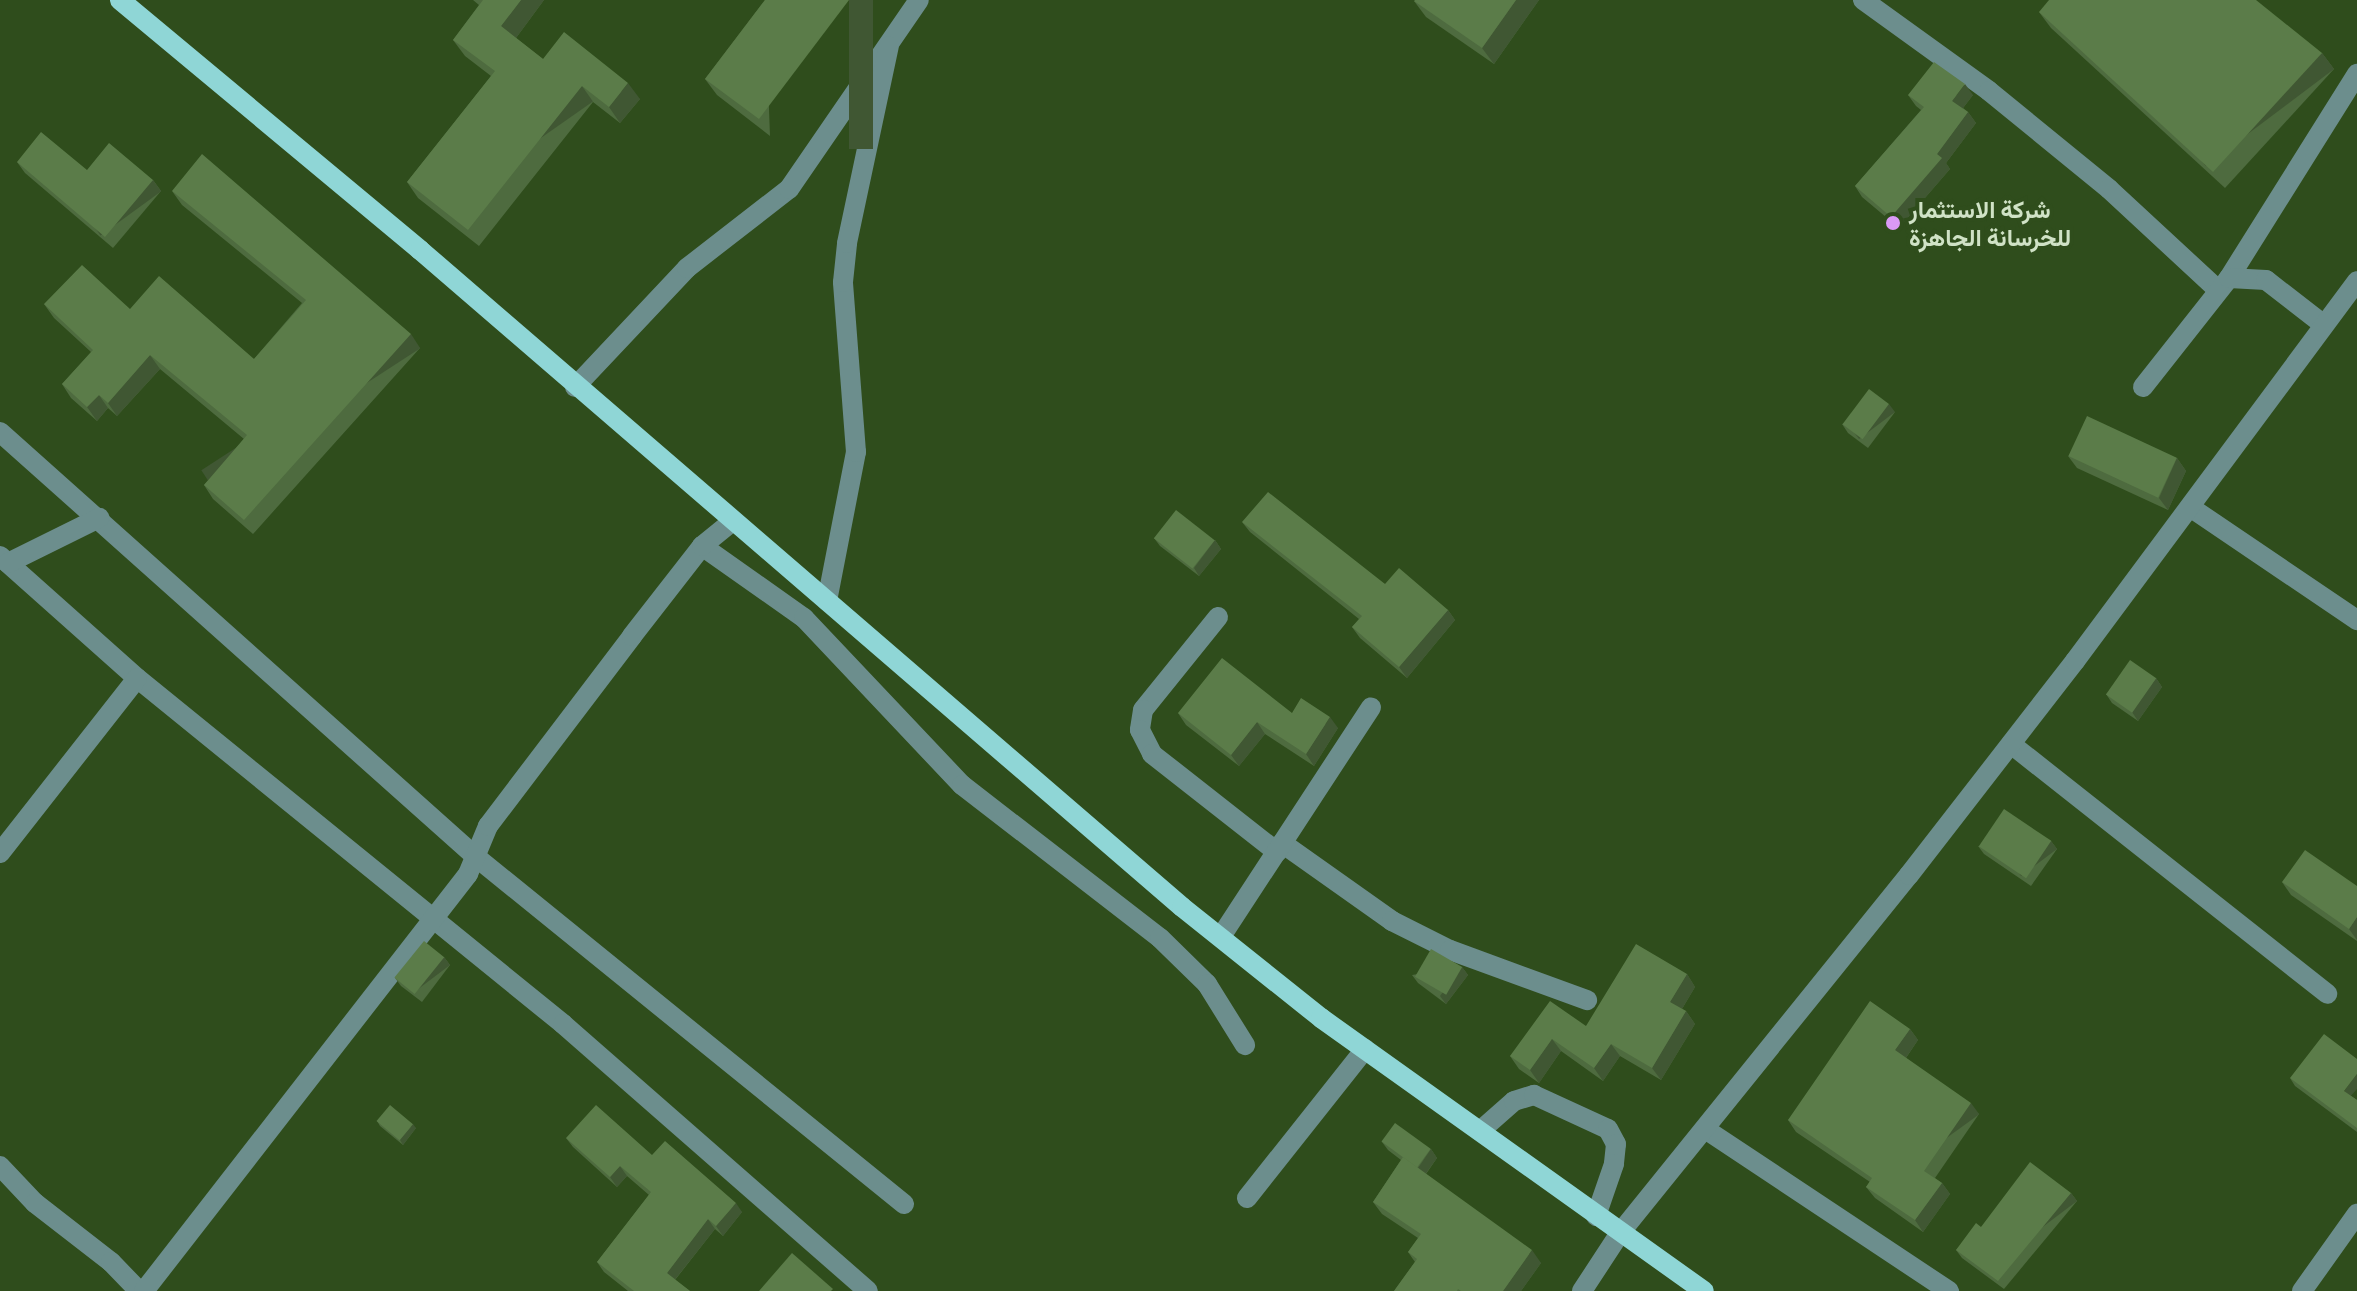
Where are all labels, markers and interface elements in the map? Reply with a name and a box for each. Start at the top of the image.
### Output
place label: شركة الاستثمار للخرسانة الجاهزة [1909,195,2071,251]
marker: شركة الاستثمار للخرسانة الجاهزة [1884,214,1902,232]

